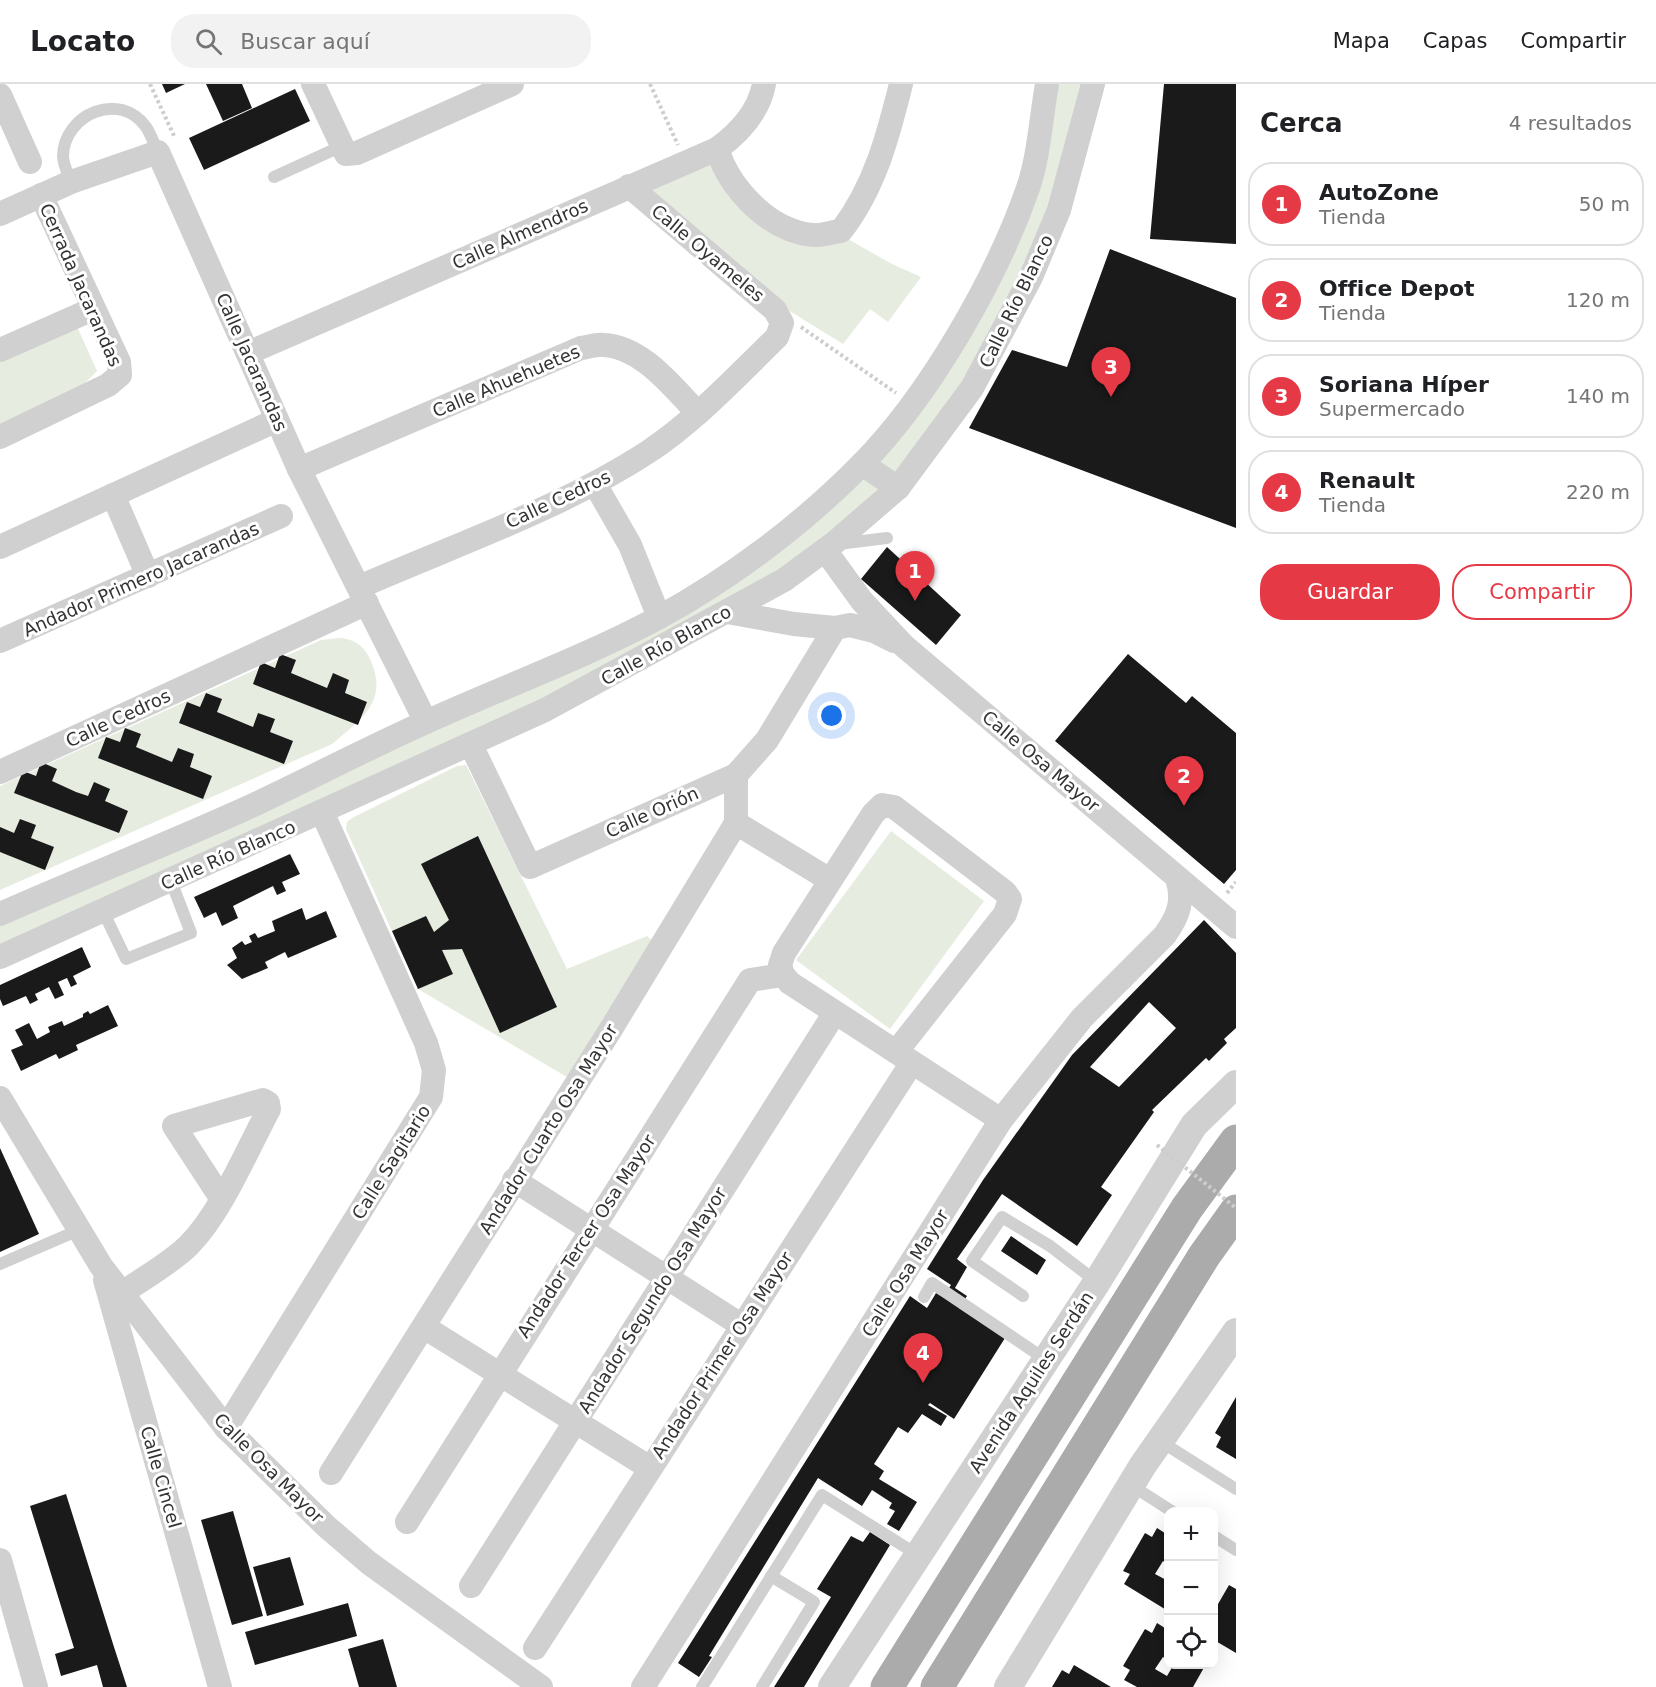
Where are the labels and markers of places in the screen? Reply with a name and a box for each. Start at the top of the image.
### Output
pin: 3 [1092,348,1130,397]
pin: 1 [896,552,934,601]
pin: 2 [1164,756,1204,806]
pin: 4 [904,1334,942,1383]

